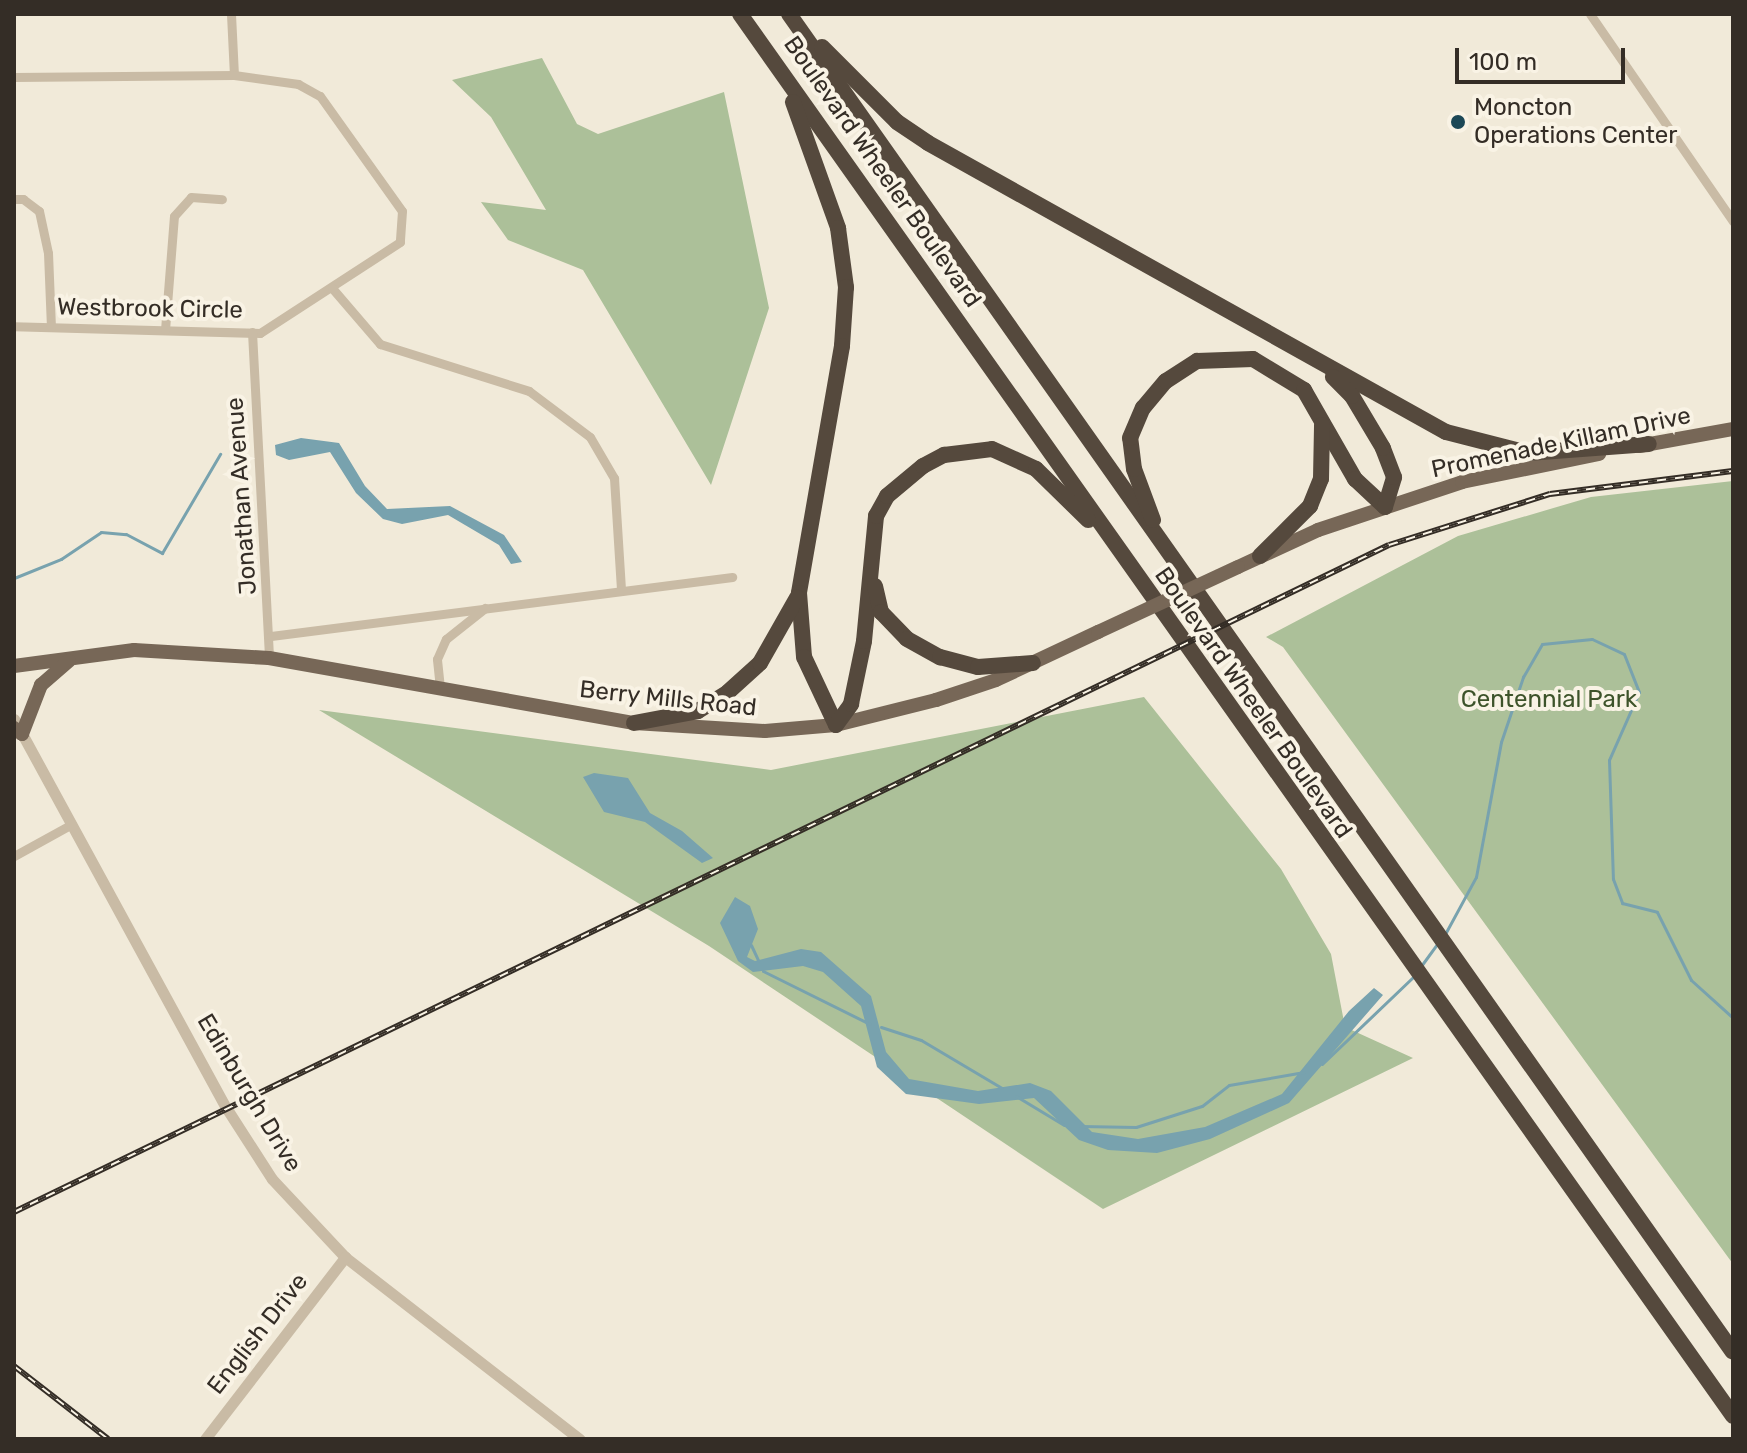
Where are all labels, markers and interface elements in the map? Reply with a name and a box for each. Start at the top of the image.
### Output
street label: Boulevard Wheeler Boulevard [777,30,987,314]
scale bar [1459,32,1629,82]
text: 100 m [1469,48,1537,76]
place label: Moncton Operations Center [1474,94,1677,150]
marker: Moncton Operations Center [1449,113,1467,131]
street label: Westbrook Circle [57,293,243,325]
street label: Jonathan Avenue [221,396,263,596]
street label: Promenade Killam Drive [1429,401,1693,485]
street label: Boulevard Wheeler Boulevard [1148,561,1358,845]
street label: Berry Mills Road [578,675,758,723]
park label: Centennial Park [1461,686,1637,714]
street label: Edinburgh Drive [191,1009,307,1177]
street label: English Drive [202,1268,314,1400]

